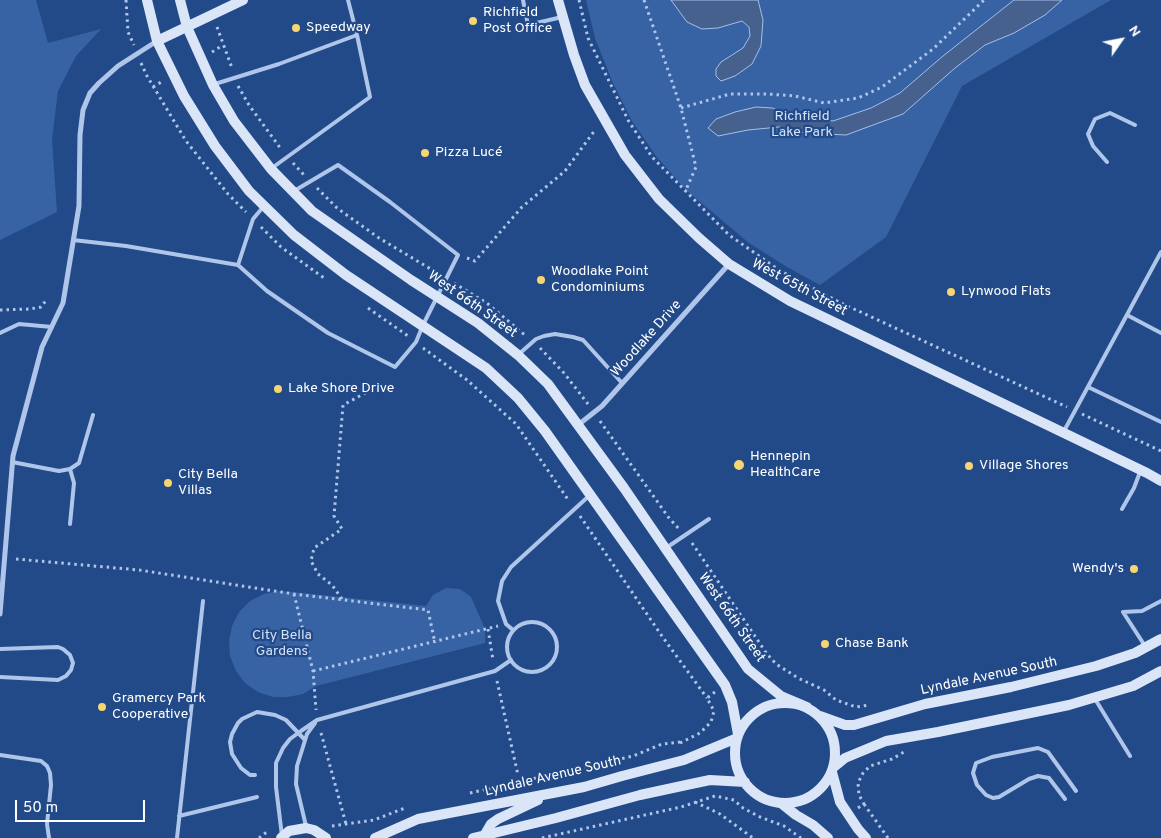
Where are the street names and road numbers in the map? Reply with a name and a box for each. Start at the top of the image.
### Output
street label: West 65th Street [748,256,850,320]
street label: West 66th Street [424,268,520,342]
street label: Woodlake Drive [608,297,686,381]
street label: West 66th Street [694,570,768,666]
street label: Lyndale Avenue South [919,654,1059,700]
street label: Lyndale Avenue South [483,753,623,801]

